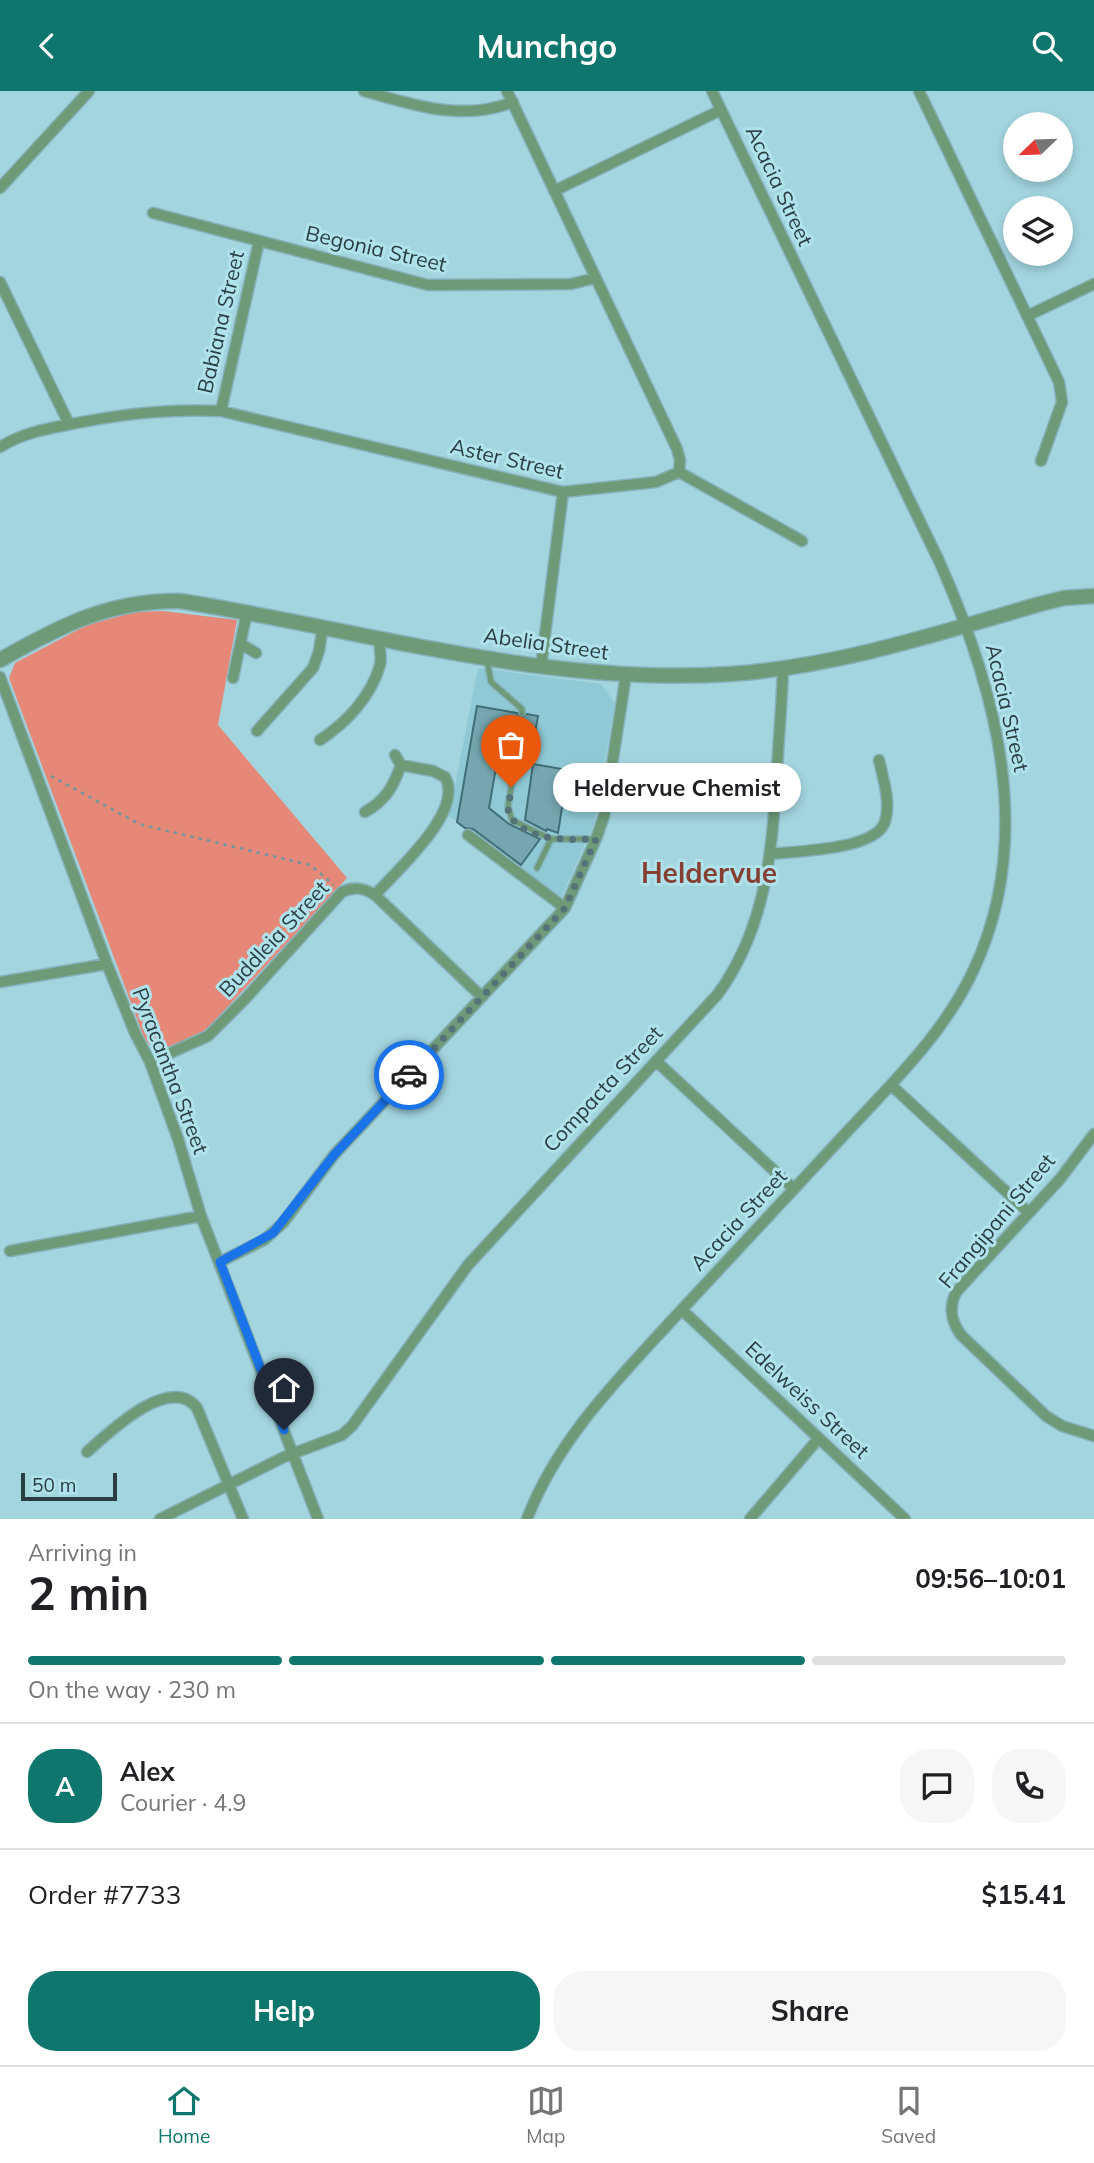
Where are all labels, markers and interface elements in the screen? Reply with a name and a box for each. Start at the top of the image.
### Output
text: Munchgo [477,26,617,66]
icon: back [28,27,66,65]
icon: search [1028,27,1066,65]
north arrow [1003,112,1073,182]
map controls [1003,112,1073,266]
street label: Acacia Street [741,121,819,250]
button: layers [1003,196,1073,266]
street label: Begonia Street [303,219,449,277]
street label: Babiana Street [191,248,249,396]
street label: Aster Street [448,432,566,484]
street label: Abelia Street [482,621,610,665]
street label: Acacia Street [981,642,1035,774]
pin [481,715,541,787]
icon: bag [492,726,530,764]
callout: Heldervue Chemist [553,763,802,811]
text: Heldervue Chemist [573,773,781,802]
district label: Heldervue [641,855,777,890]
street label: Buddleia Street [213,875,334,1002]
street label: Pyracantha Street [127,984,215,1157]
street label: Compacta Street [537,1020,667,1157]
courier [374,1040,444,1110]
icon: car [390,1056,428,1094]
street label: Frangipani Street [932,1148,1060,1293]
street label: Acacia Street [685,1163,792,1276]
street label: Edelweiss Street [740,1335,875,1463]
pin [254,1358,314,1430]
icon: home [265,1369,303,1407]
scale bar [21,1470,117,1502]
text: 50 m [32,1473,76,1497]
text: Arriving in [28,1538,137,1567]
text: 09:56–10:01 [915,1562,1066,1595]
text: 2 min [28,1564,149,1622]
text: On the way · 230 m [28,1675,236,1704]
button: chat [900,1749,974,1823]
button: phone [992,1749,1066,1823]
text: Alex [120,1755,175,1788]
text: A [55,1770,75,1803]
text: Courier · 4.9 [120,1788,246,1817]
text: Order #7733 [28,1878,181,1911]
text: $15.41 [982,1878,1066,1911]
button: Help [28,1971,540,2051]
button: Share [554,1971,1066,2051]
tab: Home [158,2082,210,2148]
tab: Map [526,2082,565,2148]
tab: Saved [881,2082,936,2148]

